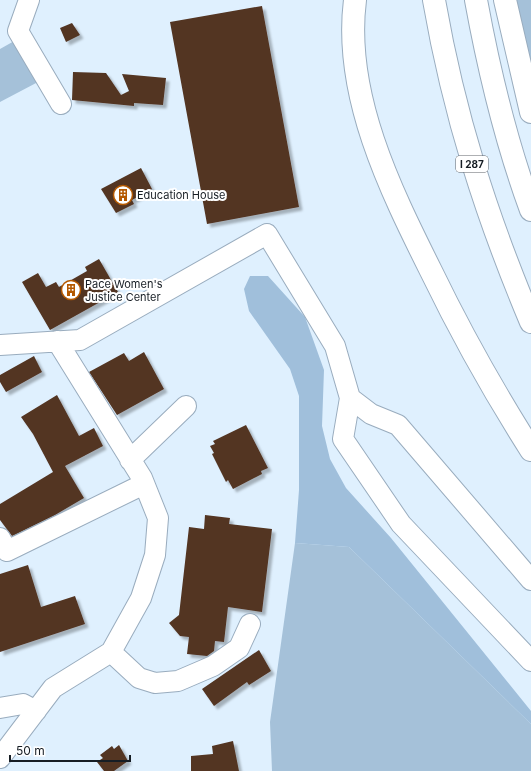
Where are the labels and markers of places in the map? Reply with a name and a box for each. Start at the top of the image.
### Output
building icon: Education House [112,184,134,206]
place label: Education House [137,188,225,202]
place label: Pace Women's Justice Center [85,277,163,304]
building icon: Pace Women's Justice Center [60,279,82,301]

